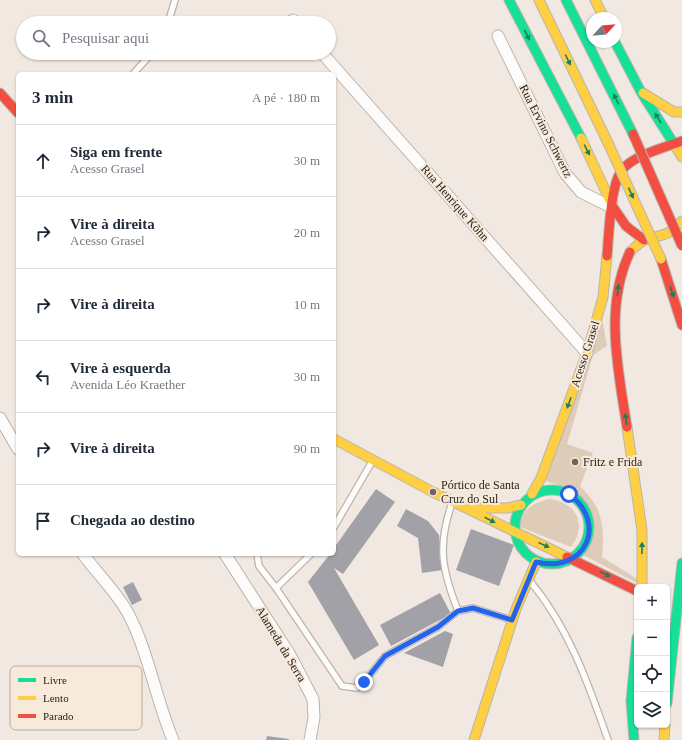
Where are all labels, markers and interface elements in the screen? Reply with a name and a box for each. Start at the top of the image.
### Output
north arrow [586,12,622,48]
search box [16,16,336,60]
icon: search [30,27,52,49]
one-way arrow [524,29,531,40]
text: Pesquisar aqui [62,30,149,46]
one-way arrow [565,55,571,66]
street label: Rua Ervino Schwertz [516,82,576,180]
text: 3 min [32,88,73,107]
text: A pé · 180 m [252,90,320,105]
one-way arrow [613,94,619,105]
one-way arrow [654,112,661,124]
text: Siga em frente [70,144,162,160]
one-way arrow [584,144,591,156]
icon: ahead [32,150,54,172]
text: 30 m [294,153,320,168]
text: Acesso Grasel [70,161,145,176]
street label: Rua Henrique Kõhn [418,162,492,244]
one-way arrow [628,187,634,198]
text: Vire à direita [70,216,155,232]
icon: right [32,222,54,244]
text: 20 m [294,225,320,240]
text: Acesso Grasel [70,233,145,248]
one-way arrow [615,284,621,296]
one-way arrow [670,286,676,298]
icon: right [32,294,54,316]
text: Vire à direita [70,296,155,312]
text: 10 m [294,297,320,312]
street label: Acesso Grasel [568,318,603,389]
text: Vire à esquerda [70,360,171,376]
icon: left [32,366,54,388]
text: 30 m [294,369,320,384]
text: Avenida Léo Kraether [70,377,185,392]
one-way arrow [565,397,571,409]
one-way arrow [623,413,629,425]
icon: right [32,438,54,460]
text: Vire à direita [70,440,155,456]
text: 90 m [294,441,320,456]
place label: Fritz e Frida [583,455,643,469]
marker: Fritz e Frida [570,457,580,467]
place label: Pórtico de Santa Cruz do Sul [441,478,520,506]
route start [560,485,578,503]
marker: Pórtico de Santa Cruz do Sul [428,487,438,497]
icon: arrive [32,510,54,532]
text: Chegada ao destino [70,512,195,528]
one-way arrow [484,517,496,523]
one-way arrow [639,541,645,554]
one-way arrow [538,542,549,548]
one-way arrow [599,571,611,578]
map controls [634,584,670,728]
button: + [634,584,670,620]
street label: Alameda da Serra [253,604,309,685]
button: − [634,620,670,656]
button: locate [634,656,670,692]
legend [10,666,142,730]
route end [355,673,373,691]
text: Livre [43,674,67,686]
text: Lento [43,692,69,704]
button: layers [634,692,670,728]
text: Parado [43,710,74,722]

